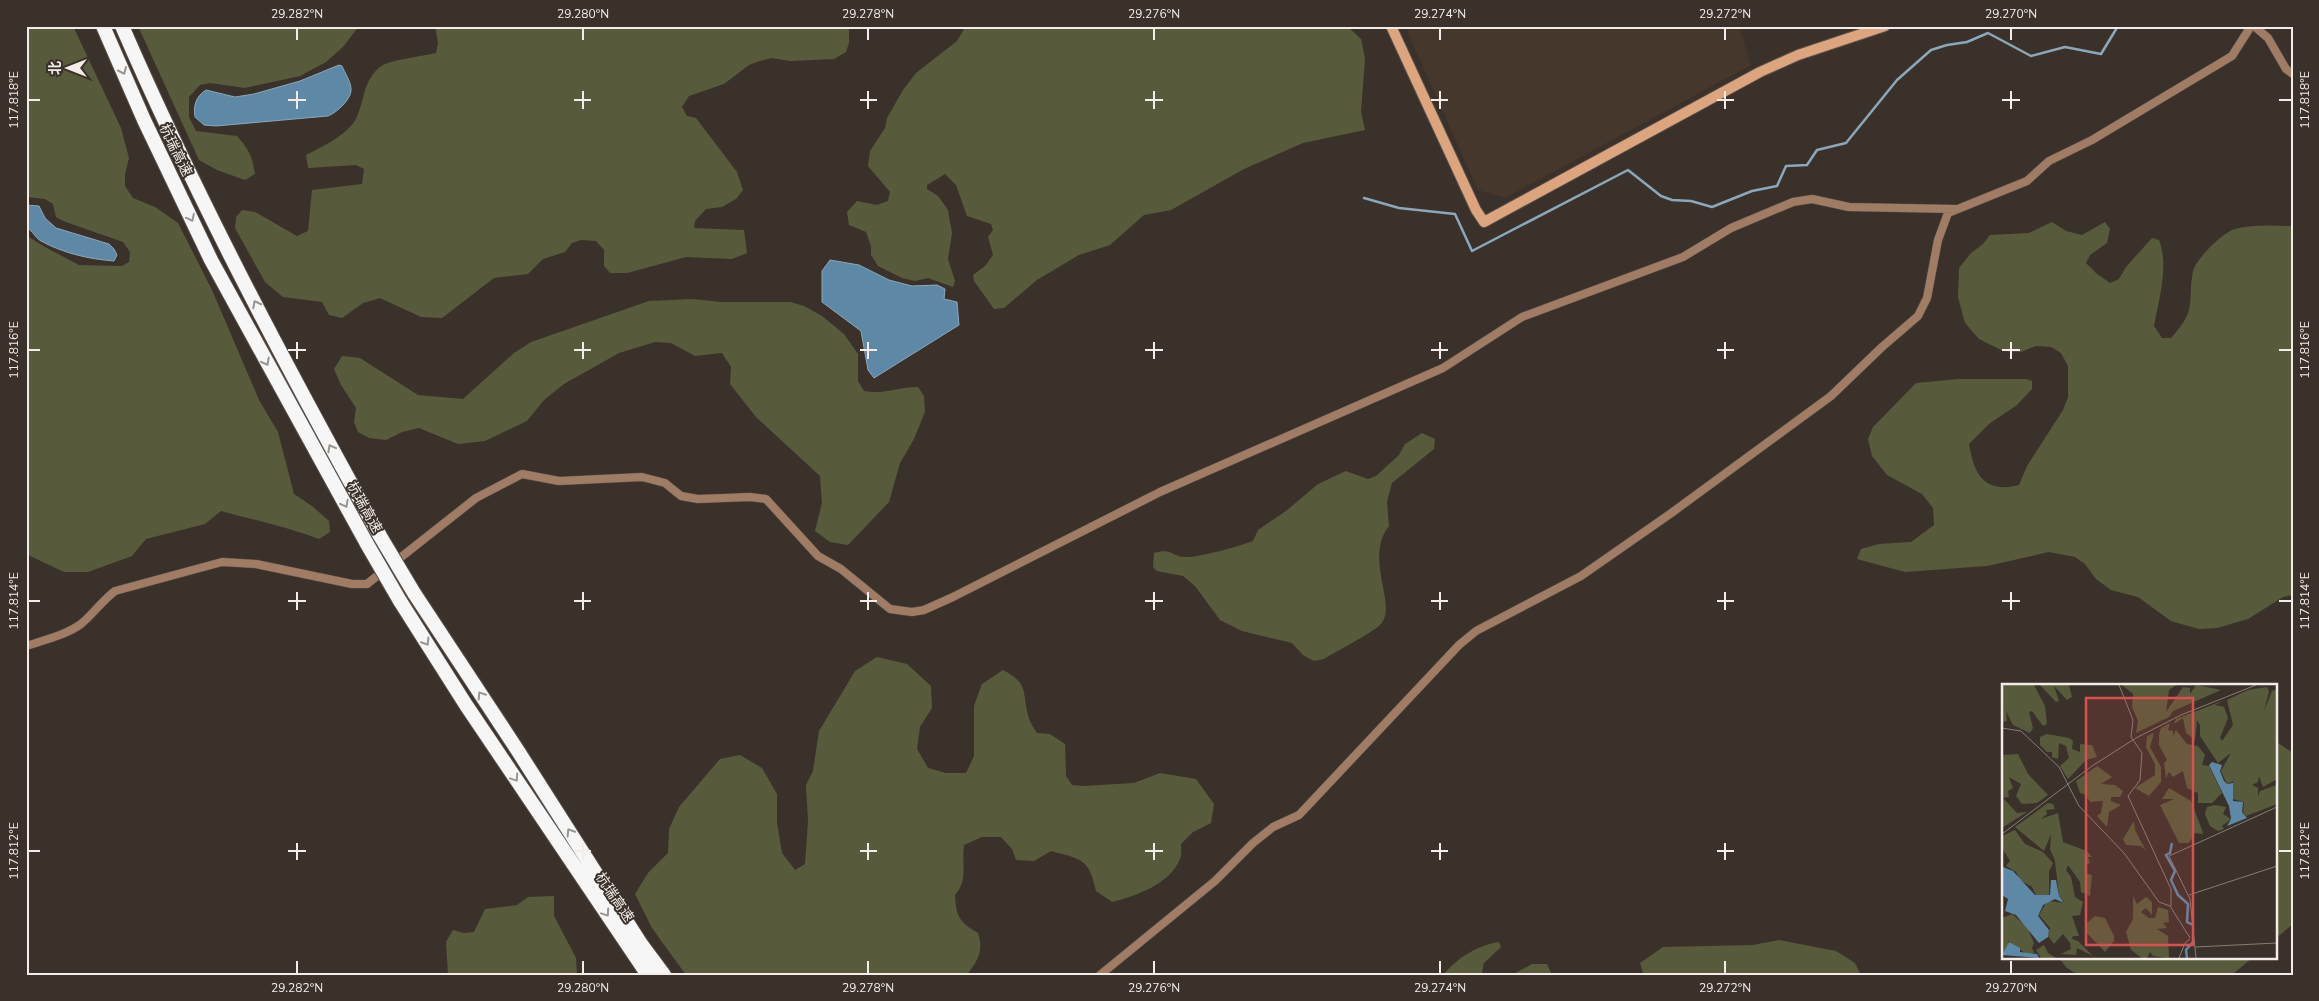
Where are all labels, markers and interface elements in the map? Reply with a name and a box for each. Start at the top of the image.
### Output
text: 29.282°N [271,6,323,22]
text: 29.280°N [557,6,609,22]
text: 29.278°N [842,6,894,22]
text: 29.276°N [1128,6,1180,22]
text: 29.274°N [1414,6,1466,22]
text: 29.272°N [1699,6,1751,22]
text: 29.270°N [1985,6,2037,22]
north arrow [42,42,92,92]
text: 北 [46,61,65,75]
one-way arrow [116,66,127,75]
text: 117.818°E [6,71,22,129]
text: 117.818°E [2297,71,2313,129]
street label: 杭瑞高速 [155,121,196,180]
one-way arrow [185,213,195,222]
one-way arrow [252,300,262,309]
text: 117.816°E [6,321,22,379]
text: 117.816°E [2297,321,2313,379]
one-way arrow [260,357,270,366]
one-way arrow [327,444,337,453]
street label: 杭瑞高速 [343,478,386,536]
one-way arrow [339,499,349,508]
text: 117.814°E [6,572,22,630]
text: 117.814°E [2297,572,2313,630]
one-way arrow [420,637,429,646]
inset map [2002,684,2276,958]
one-way arrow [478,692,487,701]
one-way arrow [509,772,518,782]
text: 117.812°E [6,822,22,880]
text: 117.812°E [2297,822,2313,880]
one-way arrow [566,828,576,837]
street label: 杭瑞高速 [591,869,638,926]
one-way arrow [600,907,609,916]
text: 29.282°N [271,980,323,996]
text: 29.280°N [557,980,609,996]
text: 29.278°N [842,980,894,996]
text: 29.276°N [1128,980,1180,996]
text: 29.274°N [1414,980,1466,996]
text: 29.272°N [1699,980,1751,996]
text: 29.270°N [1985,980,2037,996]

